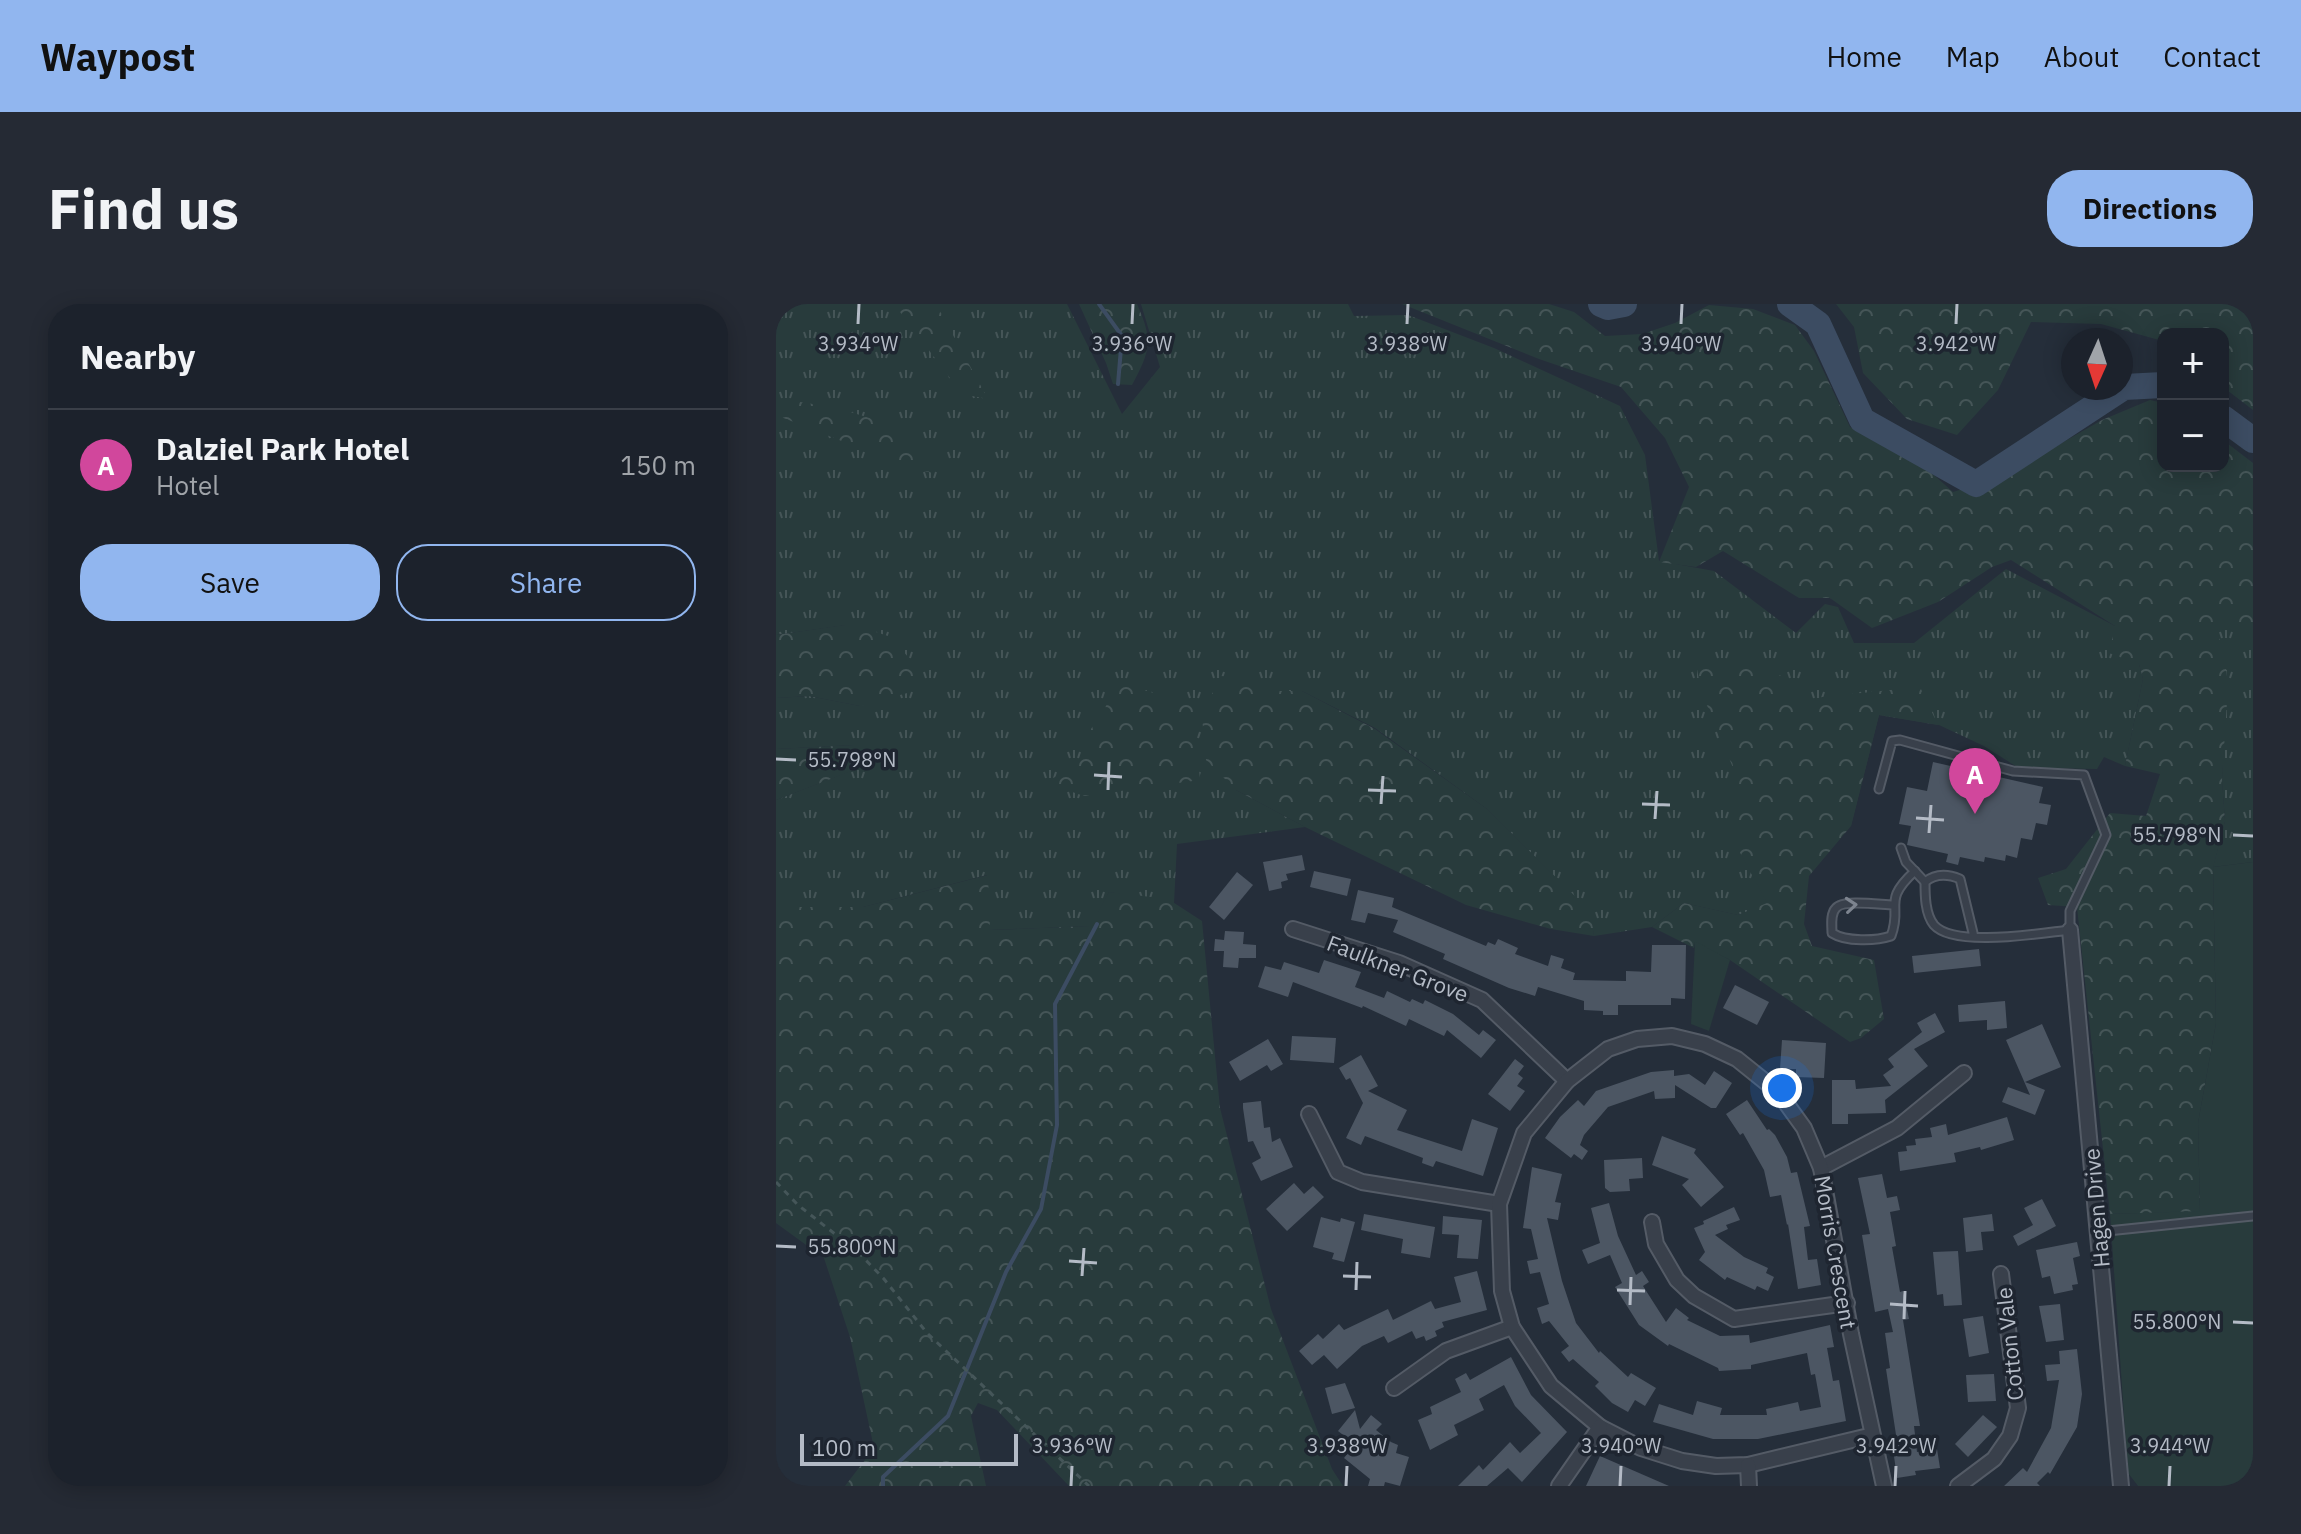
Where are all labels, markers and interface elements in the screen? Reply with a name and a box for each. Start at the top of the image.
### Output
text: Waypost [40,32,195,81]
text: Home [1826,38,1902,75]
text: Map [1946,38,2000,75]
text: About [2044,38,2119,75]
text: Contact [2163,38,2261,75]
button: Directions [2047,170,2253,247]
text: Find us [48,172,239,244]
north arrow [2061,328,2133,400]
map controls [2157,328,2229,472]
button: + [2157,328,2229,400]
text: 3.934°W [818,330,898,357]
text: 3.936°W [1092,330,1172,357]
text: 3.938°W [1367,330,1447,357]
text: 3.940°W [1641,330,1721,357]
text: 3.942°W [1916,330,1996,357]
text: Nearby [80,334,195,378]
button: − [2157,400,2229,472]
text: Dalziel Park Hotel [156,429,409,468]
text: A [97,448,115,482]
text: 150 m [620,448,696,482]
text: Hotel [156,468,219,502]
button: Save [80,544,380,621]
button: Share [396,544,696,621]
text: 55.798°N [808,746,896,773]
pin: A [1949,748,2001,814]
text: 55.798°N [2133,821,2221,848]
one-way arrow [1845,897,1858,914]
street label: Faulkner Grove [1323,928,1473,1008]
your location [1762,1068,1802,1108]
street label: Hagen Drive [2076,1147,2116,1269]
street label: Morris Crescent [1808,1173,1864,1331]
text: 55.800°N [808,1233,896,1260]
street label: Cotton Vale [1989,1286,2029,1402]
text: 55.800°N [2133,1308,2221,1335]
scale bar [800,1430,1018,1466]
text: 3.936°W [1032,1432,1112,1459]
text: 3.938°W [1307,1432,1387,1459]
text: 3.940°W [1581,1432,1661,1459]
text: 3.942°W [1856,1432,1936,1459]
text: 3.944°W [2130,1432,2210,1459]
text: 100 m [812,1433,876,1462]

